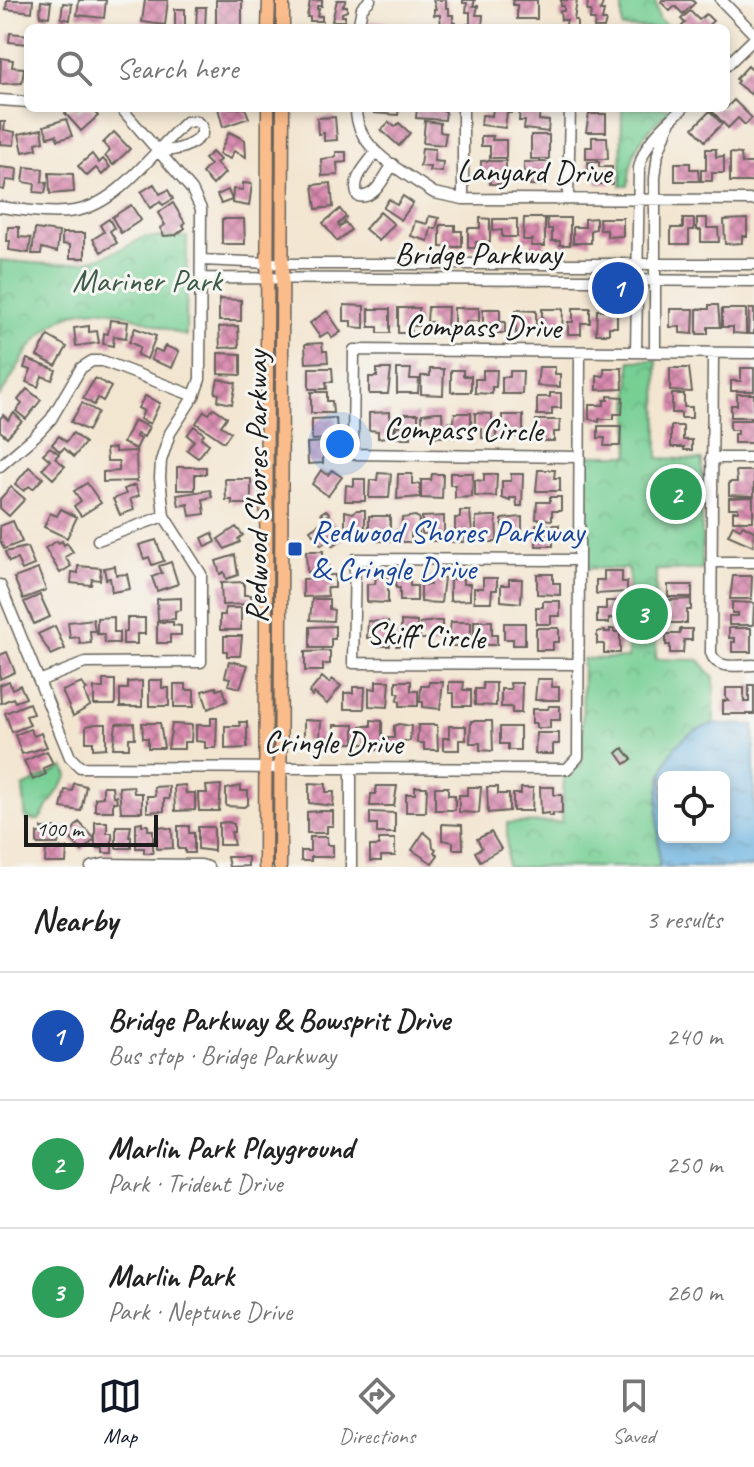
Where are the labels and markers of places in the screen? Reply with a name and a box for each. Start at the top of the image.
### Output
pin: 1 [592,258,644,318]
pin: 2 [650,464,702,524]
place label: Redwood Shores Parkway & Cringle Drive [311,511,587,589]
marker: Redwood Shores Parkway & Cringle Drive [286,540,304,558]
pin: 3 [616,584,668,644]

